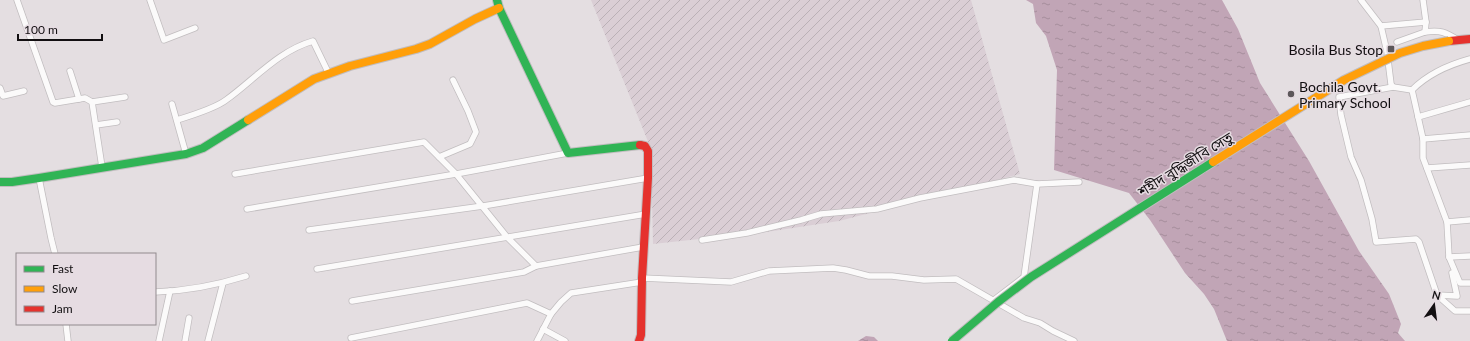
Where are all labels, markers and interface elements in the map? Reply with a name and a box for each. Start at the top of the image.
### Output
scale bar [18,16,102,42]
text: 100 m [24,22,58,37]
place label: Bosila Bus Stop [1288,41,1383,58]
marker: Bosila Bus Stop [1386,44,1396,54]
place label: Bochila Govt. Primary School [1299,78,1391,111]
marker: Bochila Govt. Primary School [1286,89,1296,99]
street label: শহীদ বুদ্ধিজীবি সেতু [1134,128,1237,201]
legend [16,253,156,325]
text: Fast [52,261,74,276]
text: Slow [52,281,78,296]
north arrow [1414,285,1454,325]
text: N [1431,287,1442,302]
text: Jam [52,301,73,316]

